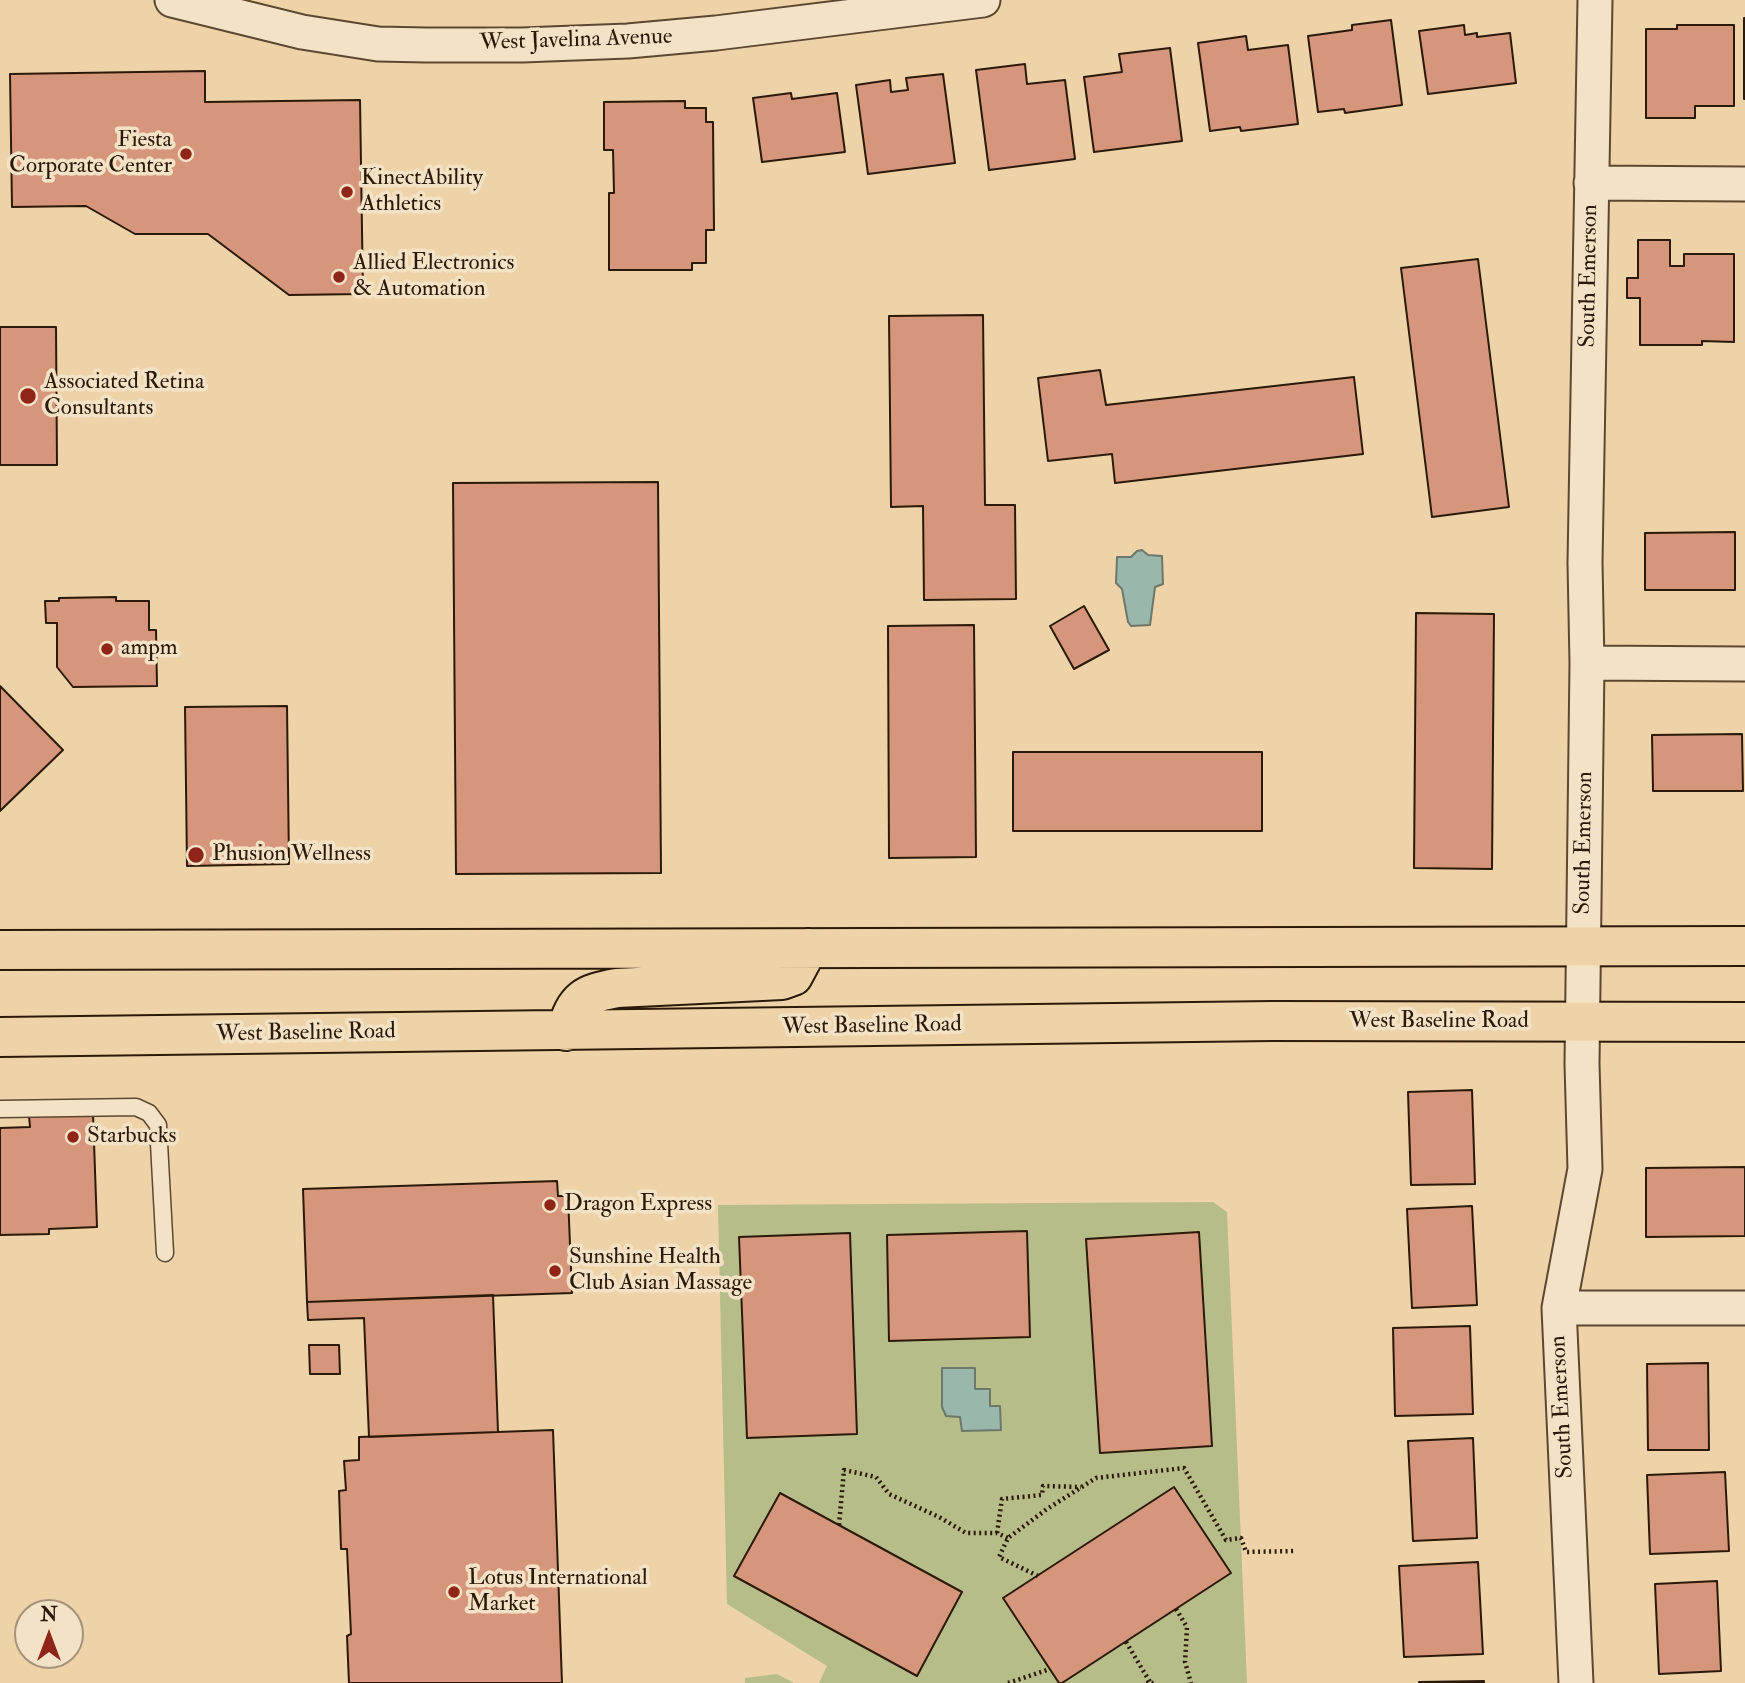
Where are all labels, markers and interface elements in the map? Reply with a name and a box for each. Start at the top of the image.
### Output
street label: West Javelina Avenue [479,24,673,58]
place label: Fiesta Corporate Center [9,127,172,181]
marker: Fiesta Corporate Center [178,146,194,162]
place label: KinectAbility Athletics [361,165,483,219]
marker: KinectAbility Athletics [339,184,355,200]
street label: South Emerson [1575,204,1605,348]
place label: Allied Electronics & Automation [353,250,515,304]
marker: Allied Electronics & Automation [331,269,347,285]
place label: Associated Retina Consultants [44,369,204,423]
marker: Associated Retina Consultants [18,386,38,406]
place label: ampm [121,635,178,663]
marker: ampm [99,641,115,657]
street label: South Emerson [1570,771,1600,915]
place label: Phusion Wellness [212,841,371,869]
marker: Phusion Wellness [186,845,206,865]
street label: West Baseline Road [1349,1008,1529,1036]
street label: West Baseline Road [782,1012,962,1042]
street label: West Baseline Road [216,1019,396,1049]
place label: Starbucks [87,1123,176,1151]
marker: Starbucks [65,1129,81,1145]
place label: Dragon Express [564,1191,712,1219]
marker: Dragon Express [542,1197,558,1213]
place label: Sunshine Health Club Asian Massage [569,1244,752,1298]
marker: Sunshine Health Club Asian Massage [547,1263,563,1279]
street label: South Emerson [1545,1335,1581,1479]
place label: Lotus International Market [468,1565,648,1619]
marker: Lotus International Market [446,1584,462,1600]
north arrow [14,1599,84,1669]
text: N [40,1603,58,1627]

